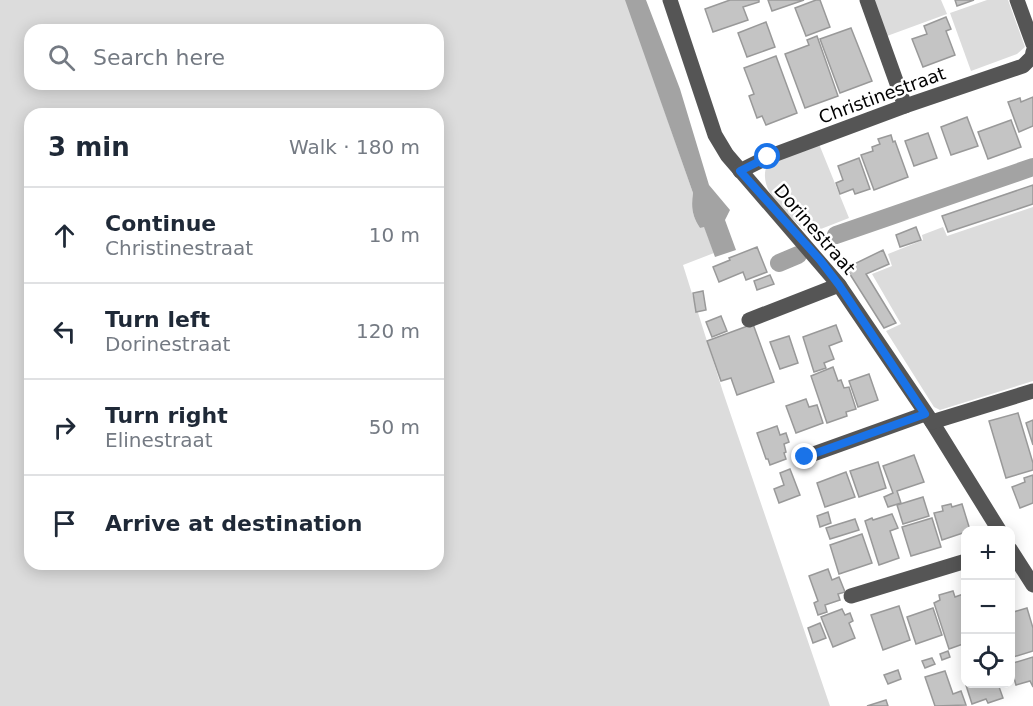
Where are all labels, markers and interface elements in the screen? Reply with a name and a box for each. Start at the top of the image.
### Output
search box [24,24,444,90]
icon: search [45,41,78,74]
text: Search here [93,45,225,70]
street label: Christinestraat [816,62,948,128]
text: 3 min [48,132,130,162]
text: Walk · 180 m [289,135,420,159]
route start [754,143,780,169]
street label: Dorinestraat [770,180,860,278]
text: Continue [105,211,216,236]
icon: ahead [48,219,81,252]
text: 10 m [369,223,420,247]
text: Christinestraat [105,236,253,260]
text: Turn left [105,307,210,332]
icon: left [48,315,81,348]
text: 120 m [356,319,420,343]
text: Dorinestraat [105,332,230,356]
text: Turn right [105,403,228,428]
icon: right [48,411,81,444]
text: 50 m [369,415,420,439]
text: Elinestraat [105,428,213,452]
route end [791,443,817,469]
icon: arrive [48,507,81,540]
text: Arrive at destination [105,511,362,536]
map controls [961,526,1015,688]
button: + [961,526,1015,580]
button: − [961,580,1015,634]
button: locate [961,634,1015,688]

